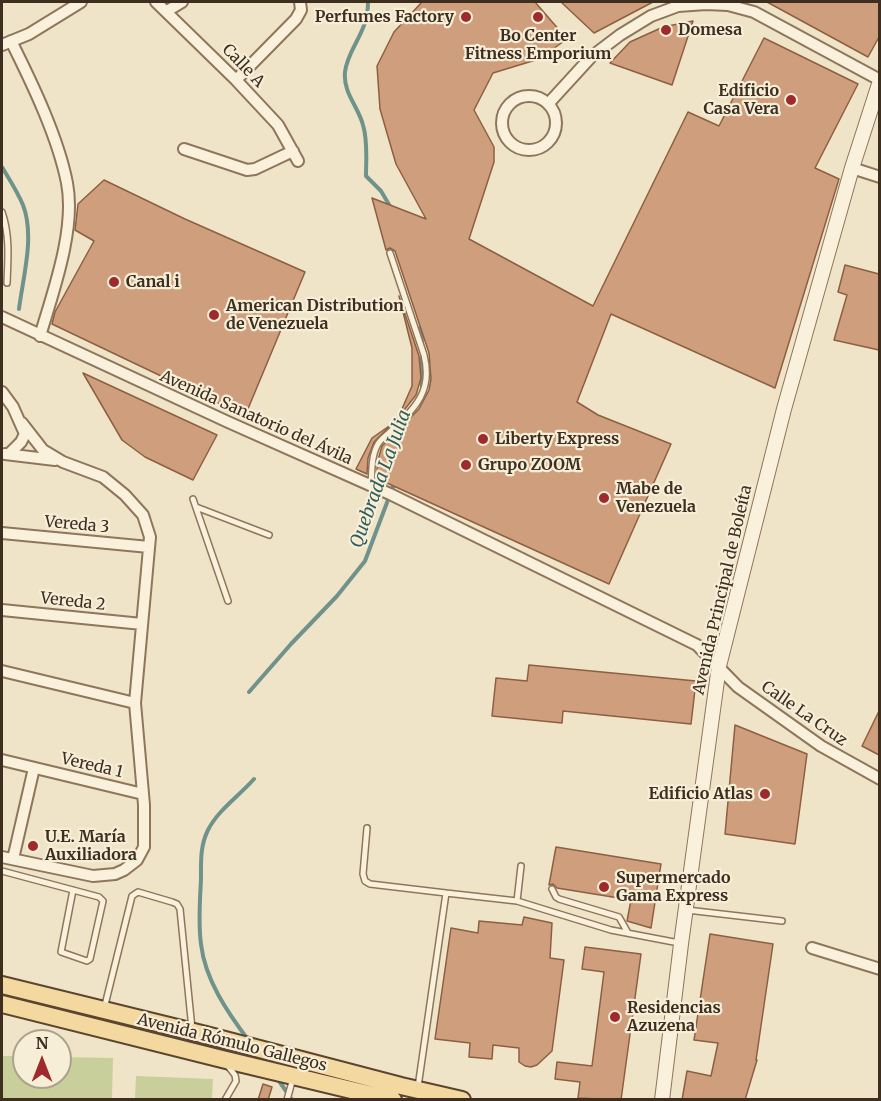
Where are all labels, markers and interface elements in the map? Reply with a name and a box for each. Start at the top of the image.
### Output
place label: Perfumes Factory [315,7,454,27]
marker: Perfumes Factory [459,10,473,24]
marker: Bo Center Fitness Emporium [531,10,545,24]
place label: Domesa [678,20,742,40]
marker: Domesa [659,23,673,37]
place label: Bo Center Fitness Emporium [465,26,611,64]
street label: Calle A [218,40,268,92]
place label: Edificio Casa Vera [703,81,779,119]
marker: Edificio Casa Vera [784,93,798,107]
place label: Canal i [126,272,180,292]
marker: Canal i [107,275,121,289]
place label: American Distribution de Venezuela [226,296,404,334]
marker: American Distribution de Venezuela [207,308,221,322]
street label: Avenida Sanatorio del Ávila [157,367,355,469]
water label: Quebrada La Julia [346,407,416,551]
place label: Liberty Express [495,429,619,449]
marker: Liberty Express [476,432,490,446]
place label: Grupo ZOOM [478,455,581,475]
marker: Grupo ZOOM [459,458,473,472]
place label: Mabe de Venezuela [616,479,696,517]
street label: Avenida Principal de Boleíta [690,483,756,697]
marker: Mabe de Venezuela [597,491,611,505]
street label: Vereda 3 [44,513,110,537]
street label: Vereda 2 [40,589,106,615]
street label: Calle La Cruz [757,677,851,751]
street label: Vereda 1 [59,750,125,782]
place label: Edificio Atlas [648,784,753,804]
marker: Edificio Atlas [758,787,772,801]
place label: U.E. María Auxiliadora [45,827,137,865]
marker: U.E. María Auxiliadora [26,839,40,853]
place label: Supermercado Gama Express [616,868,730,906]
marker: Supermercado Gama Express [597,880,611,894]
place label: Residencias Azuzena [627,998,721,1036]
street label: Avenida Rómulo Gallegos [135,1010,329,1076]
marker: Residencias Azuzena [608,1010,622,1024]
north arrow [12,1029,72,1089]
text: N [36,1033,48,1053]

